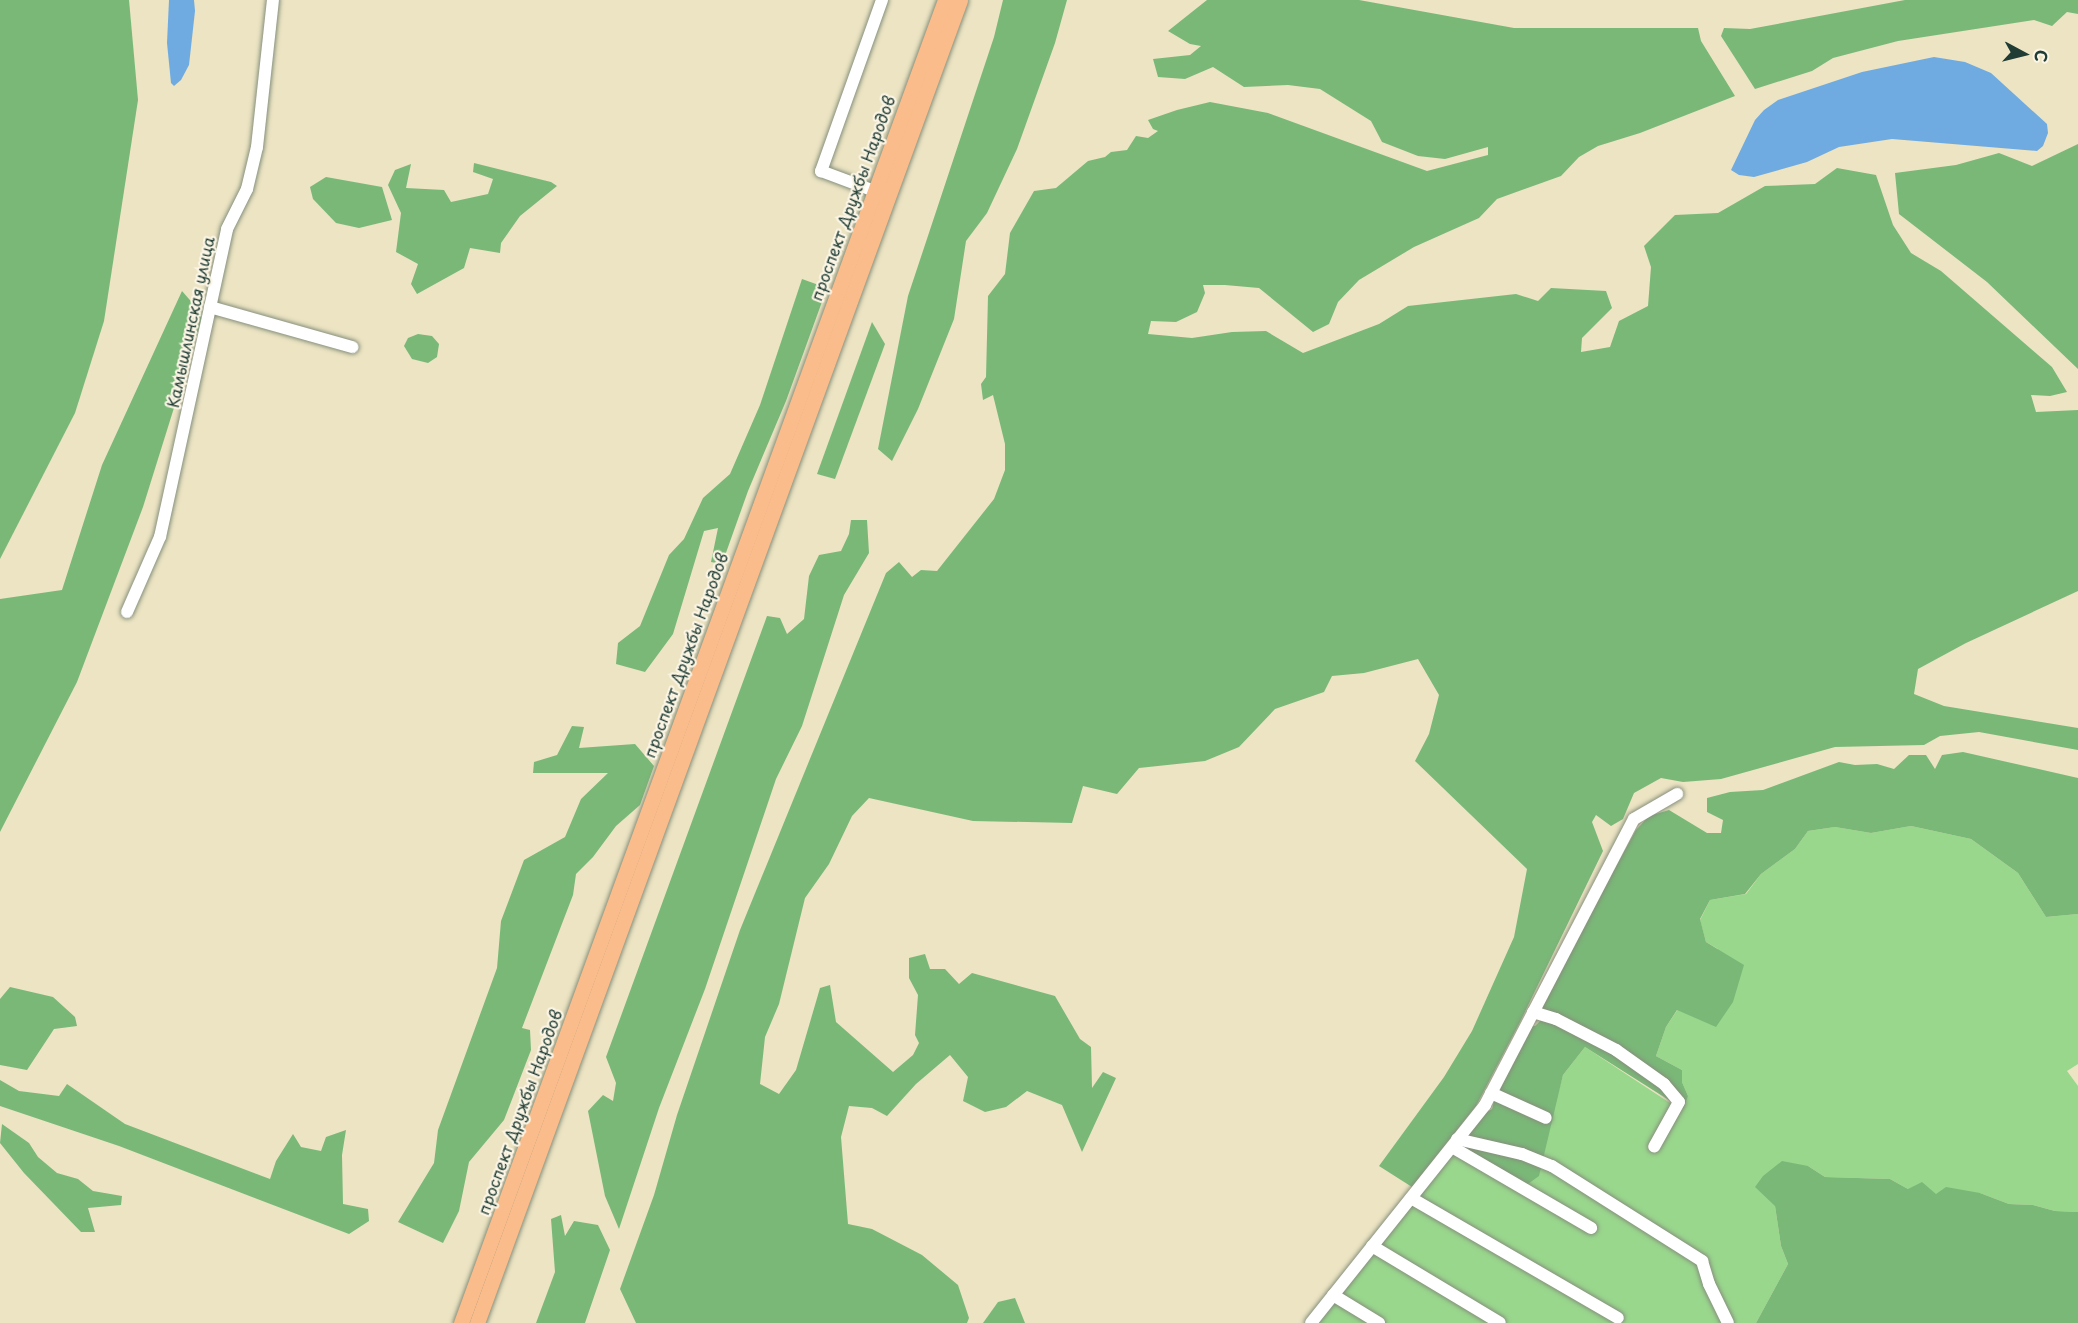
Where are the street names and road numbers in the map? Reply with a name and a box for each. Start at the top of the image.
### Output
street label: проспект Дружбы Народов [806,92,898,304]
street label: Камышлинская улица [162,234,218,410]
street label: проспект Дружбы Народов [639,549,731,761]
street label: проспект Дружбы Народов [473,1006,565,1218]

